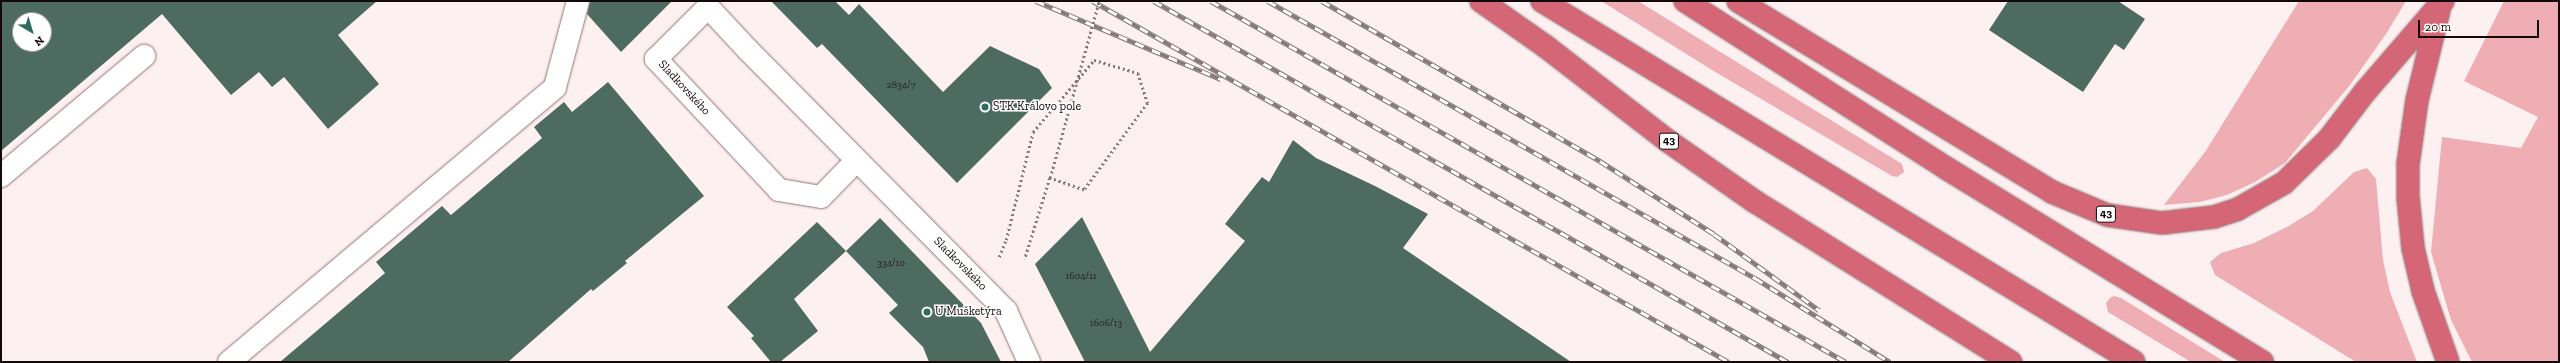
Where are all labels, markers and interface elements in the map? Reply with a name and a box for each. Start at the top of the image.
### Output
north arrow [12,12,52,52]
scale bar [2420,12,2541,38]
text: 20 m [2425,20,2451,34]
text: N [32,33,46,49]
street label: Sladkovského [655,58,713,118]
house number: 2834/7 [887,80,915,92]
place label: STK Královo pole [993,100,1081,114]
marker: STK Královo pole [980,102,990,112]
road number: 43 [1658,132,1680,150]
road number: 43 [2095,205,2117,223]
street label: Sladkovského [930,234,990,294]
house number: 334/10 [877,258,905,270]
house number: 1604/11 [1065,271,1097,283]
place label: U Mušketýra [935,305,1002,319]
marker: U Mušketýra [922,307,932,317]
house number: 1606/13 [1090,318,1122,330]

